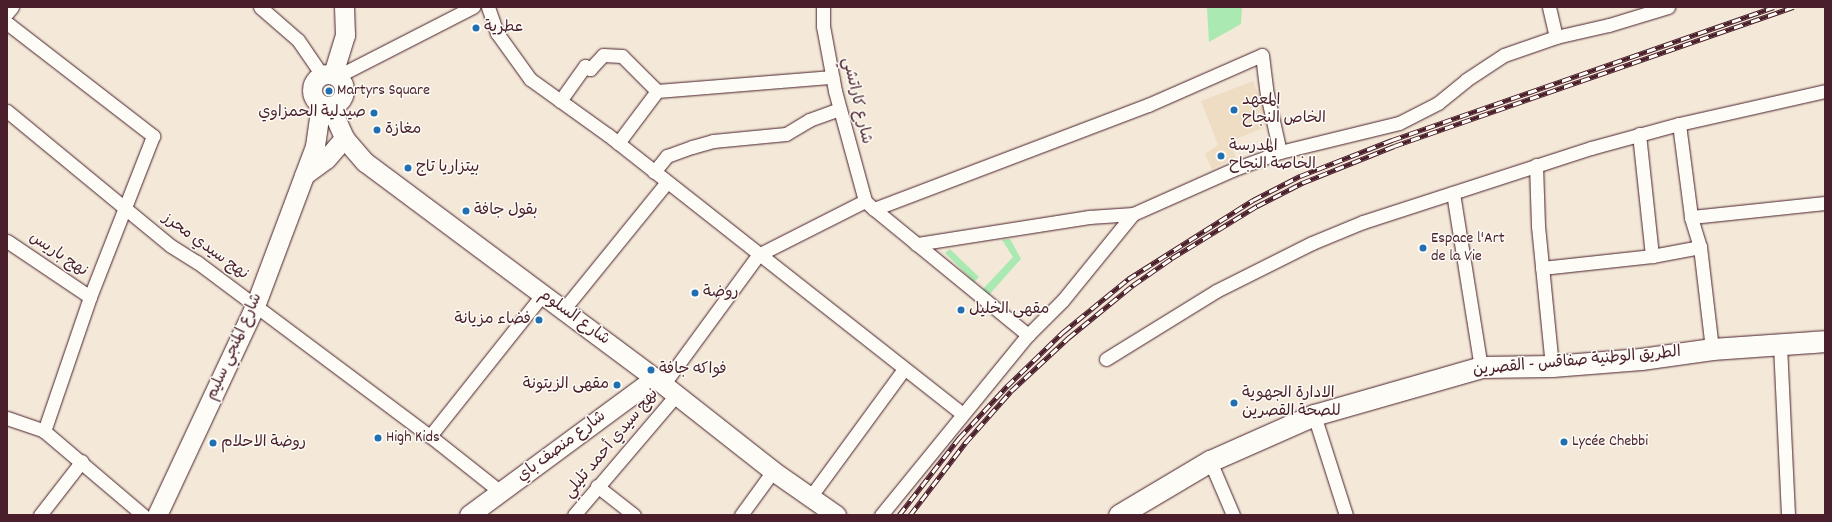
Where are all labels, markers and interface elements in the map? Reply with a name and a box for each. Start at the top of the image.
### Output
place label: عطرية [484,18,523,38]
marker: عطرية [471,23,481,33]
street label: شارع كاراتشي [837,56,875,146]
place label: Martyrs Square [337,81,430,101]
marker: Martyrs Square [324,86,334,96]
place label: المعهد الخاص النجاح [1242,91,1326,129]
place label: صيدلية الحمزاوي [258,103,366,123]
marker: المعهد الخاص النجاح [1229,105,1239,115]
marker: صيدلية الحمزاوي [369,108,379,118]
place label: مغازة [385,120,421,140]
marker: مغازة [372,125,382,135]
place label: المدرسة الخاصة النجاح [1229,137,1316,175]
marker: المدرسة الخاصة النجاح [1216,151,1226,161]
place label: بيتزاريا تاج [416,158,479,178]
marker: بيتزاريا تاج [403,163,413,173]
place label: بقول جافة [474,201,538,221]
marker: بقول جافة [461,206,471,216]
street label: نهج سيدي محرز [158,209,252,285]
street label: نهج باريس [25,228,91,282]
place label: Espace l'Art de la Vie [1431,229,1505,267]
marker: Espace l'Art de la Vie [1418,243,1428,253]
place label: روضة [703,283,739,303]
street label: شارع السلوم [535,286,613,350]
marker: روضة [690,288,700,298]
street label: شارع المنجي سليم [203,290,267,404]
place label: مقهى الخليل [969,300,1049,320]
marker: مقهى الخليل [956,305,966,315]
place label: فضاء مزيانة [454,310,531,330]
marker: فضاء مزيانة [534,315,544,325]
street label: الطريق الوطنية صفاقس - القصرين [1472,343,1682,381]
place label: فواكه جافة [659,360,727,380]
marker: فواكه جافة [646,365,656,375]
place label: مقهى الزيتونة [523,375,609,395]
marker: مقهى الزيتونة [612,380,622,390]
place label: الادارة الجهوية للصحة القصرين [1242,384,1341,422]
street label: نهج سيدي أحمد تليلي [561,385,663,503]
marker: الادارة الجهوية للصحة القصرين [1229,398,1239,408]
street label: شارع منصف باي [514,407,610,487]
place label: High Kids [386,428,440,448]
place label: Lycée Chebbi [1572,432,1648,452]
place label: روضة الاحلام [221,433,306,453]
marker: High Kids [373,433,383,443]
marker: Lycée Chebbi [1559,437,1569,447]
marker: روضة الاحلام [208,438,218,448]

